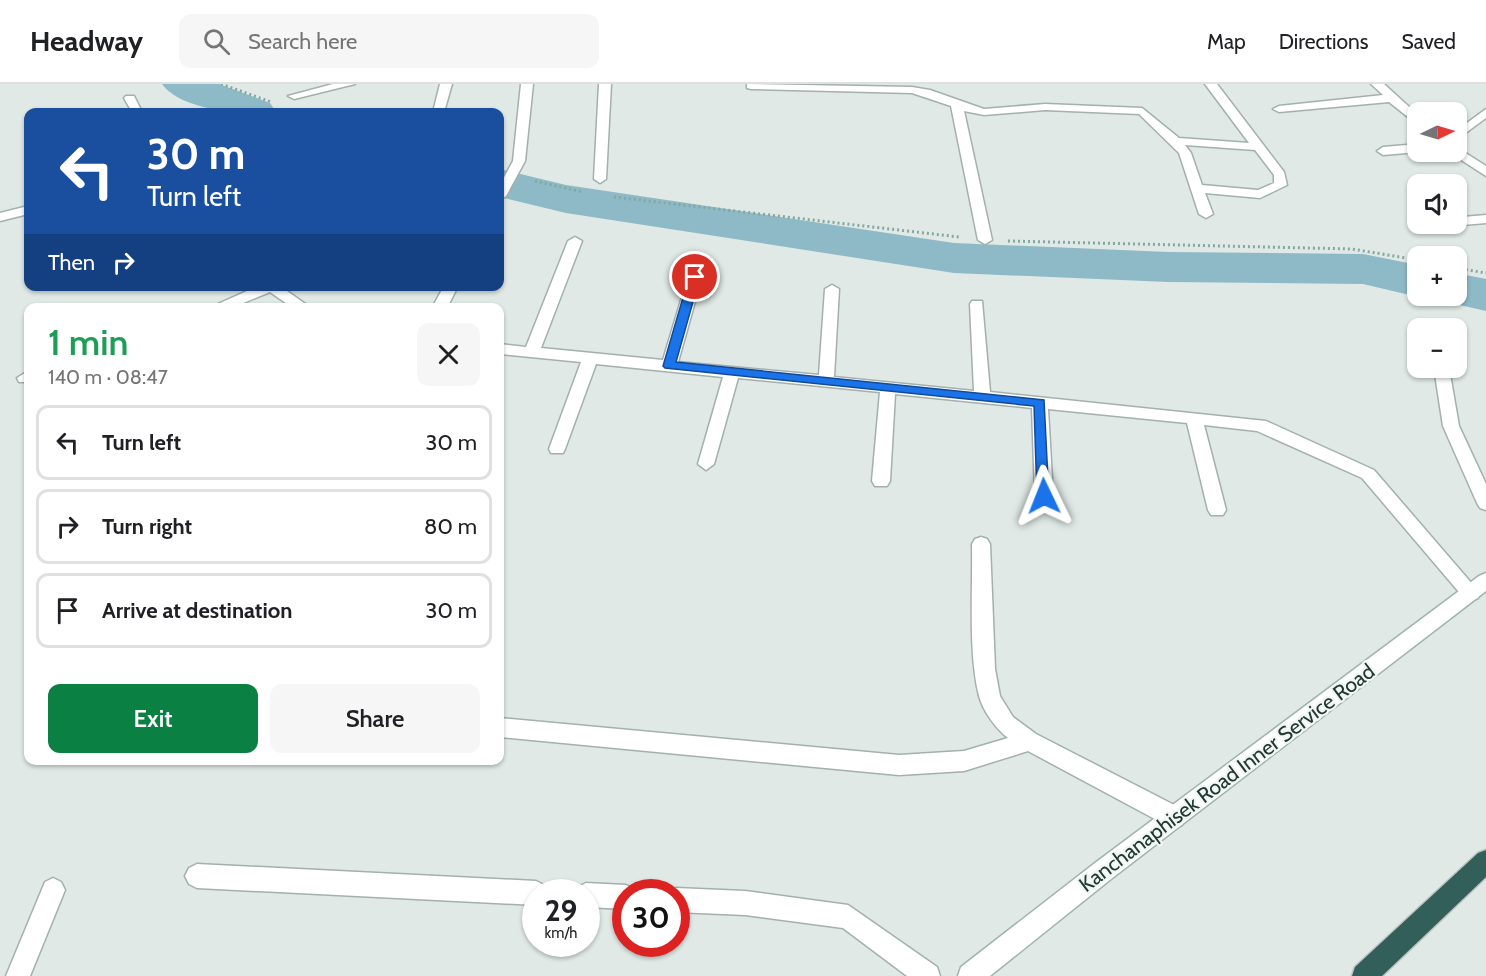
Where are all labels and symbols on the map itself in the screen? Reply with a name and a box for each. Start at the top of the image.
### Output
north arrow [1407,102,1467,162]
pin [669,251,720,302]
position arrow [1012,464,1076,528]
street label: Kanchanaphisek Road Inner Service Road [1074,658,1379,897]
speed limit sign: 30 [612,879,690,957]

